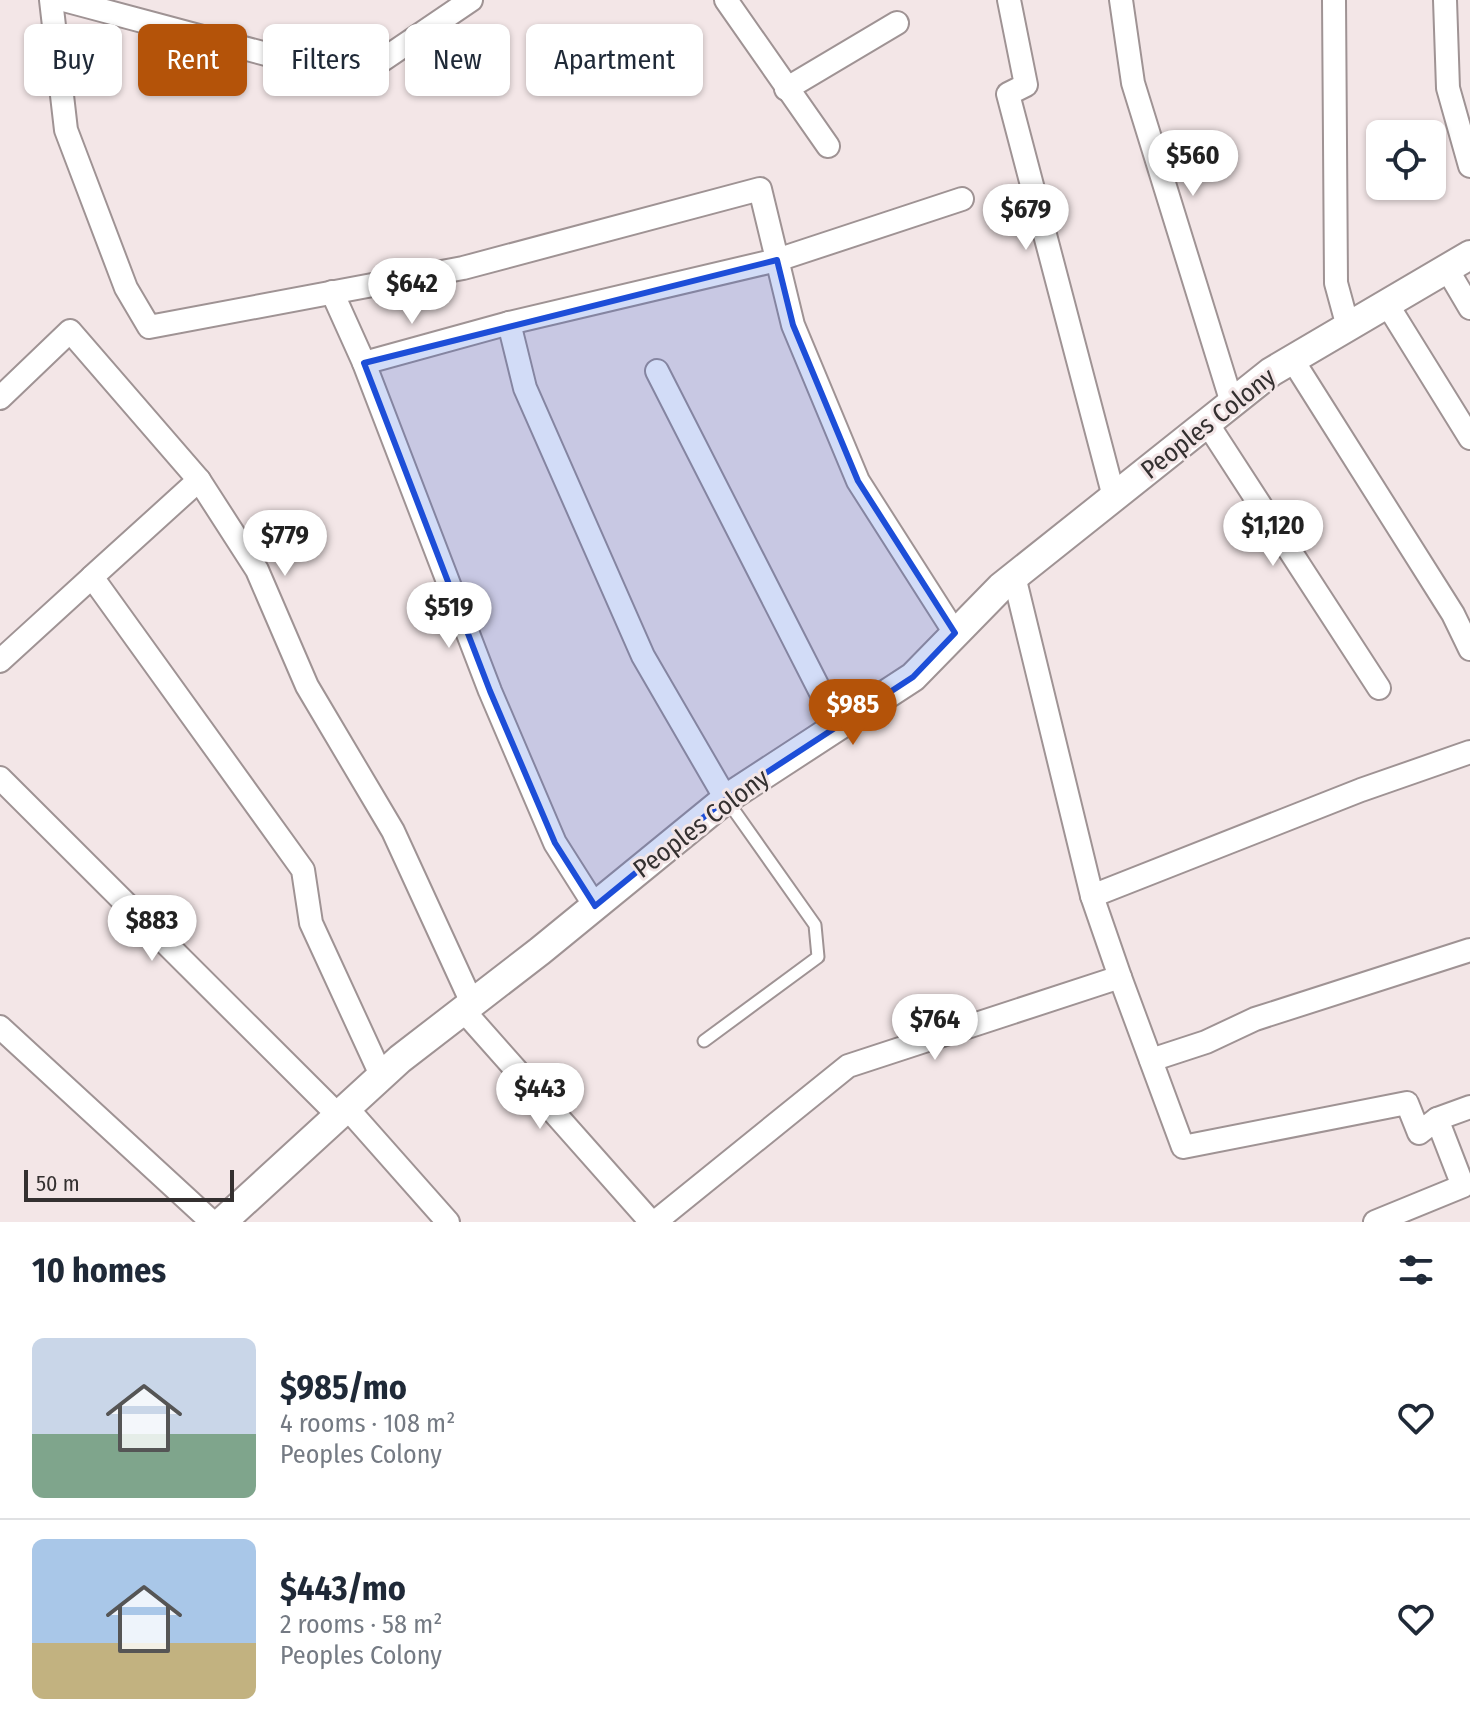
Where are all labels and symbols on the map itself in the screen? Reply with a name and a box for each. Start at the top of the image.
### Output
pin: $560 [1146,130,1240,198]
pin: $679 [979,184,1073,252]
pin: $642 [365,258,459,326]
street label: Peoples Colony [1135,361,1282,485]
pin: $1,120 [1208,500,1338,568]
pin: $779 [238,510,332,578]
pin: $519 [402,582,496,650]
pin: $985 [806,679,900,747]
street label: Peoples Colony [627,762,776,884]
pin: $883 [105,895,199,963]
pin: $764 [888,994,982,1062]
pin: $443 [493,1063,587,1131]
scale bar [24,1166,234,1202]

